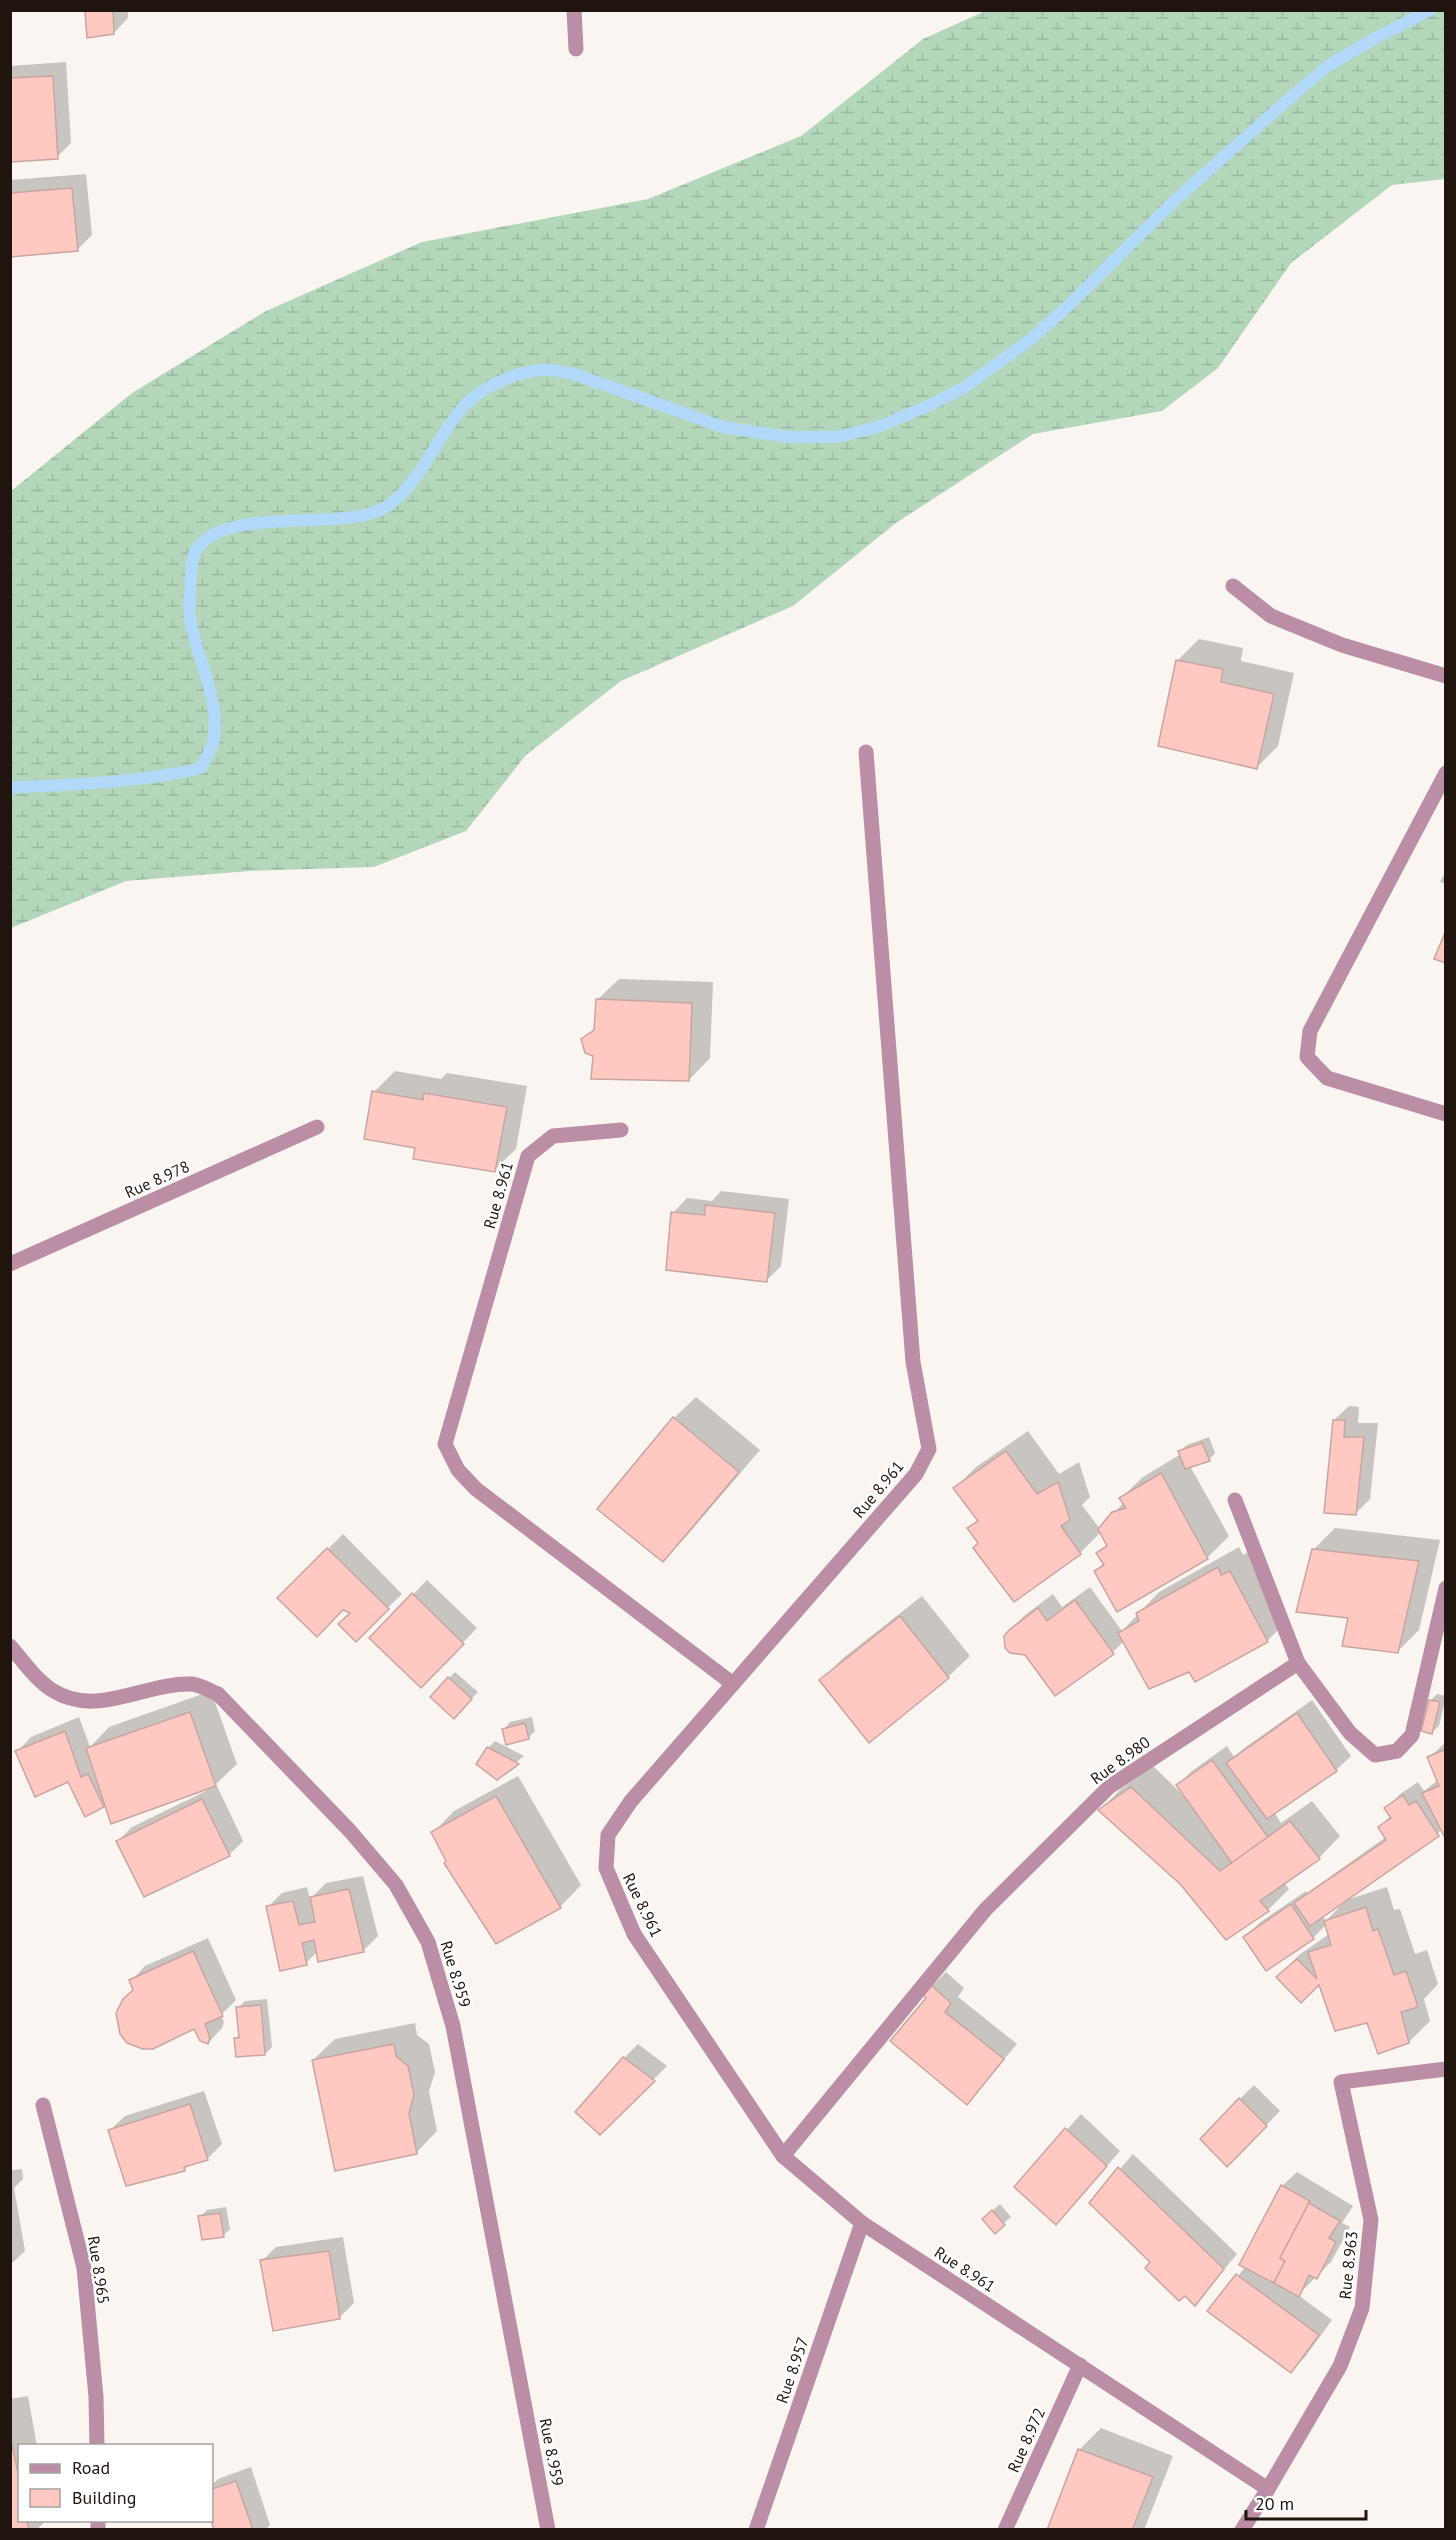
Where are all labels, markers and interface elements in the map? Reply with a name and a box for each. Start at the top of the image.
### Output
street label: Rue 8.978 [122,1156,192,1202]
street label: Rue 8.961 [479,1159,517,1231]
street label: Rue 8.961 [848,1456,908,1522]
street label: Rue 8.980 [1086,1732,1154,1788]
street label: Rue 8.961 [619,1870,667,1940]
street label: Rue 8.959 [436,1938,476,2010]
street label: Rue 8.963 [1334,2230,1362,2300]
street label: Rue 8.965 [84,2235,114,2305]
street label: Rue 8.961 [931,2242,999,2296]
street label: Rue 8.957 [771,2334,813,2406]
street label: Rue 8.972 [1003,2405,1049,2475]
street label: Rue 8.959 [536,2416,568,2488]
legend [18,2444,213,2522]
text: Road [72,2456,110,2479]
scale bar [1246,2483,1366,2521]
text: Building [72,2486,136,2509]
text: 20 m [1255,2492,1294,2515]

